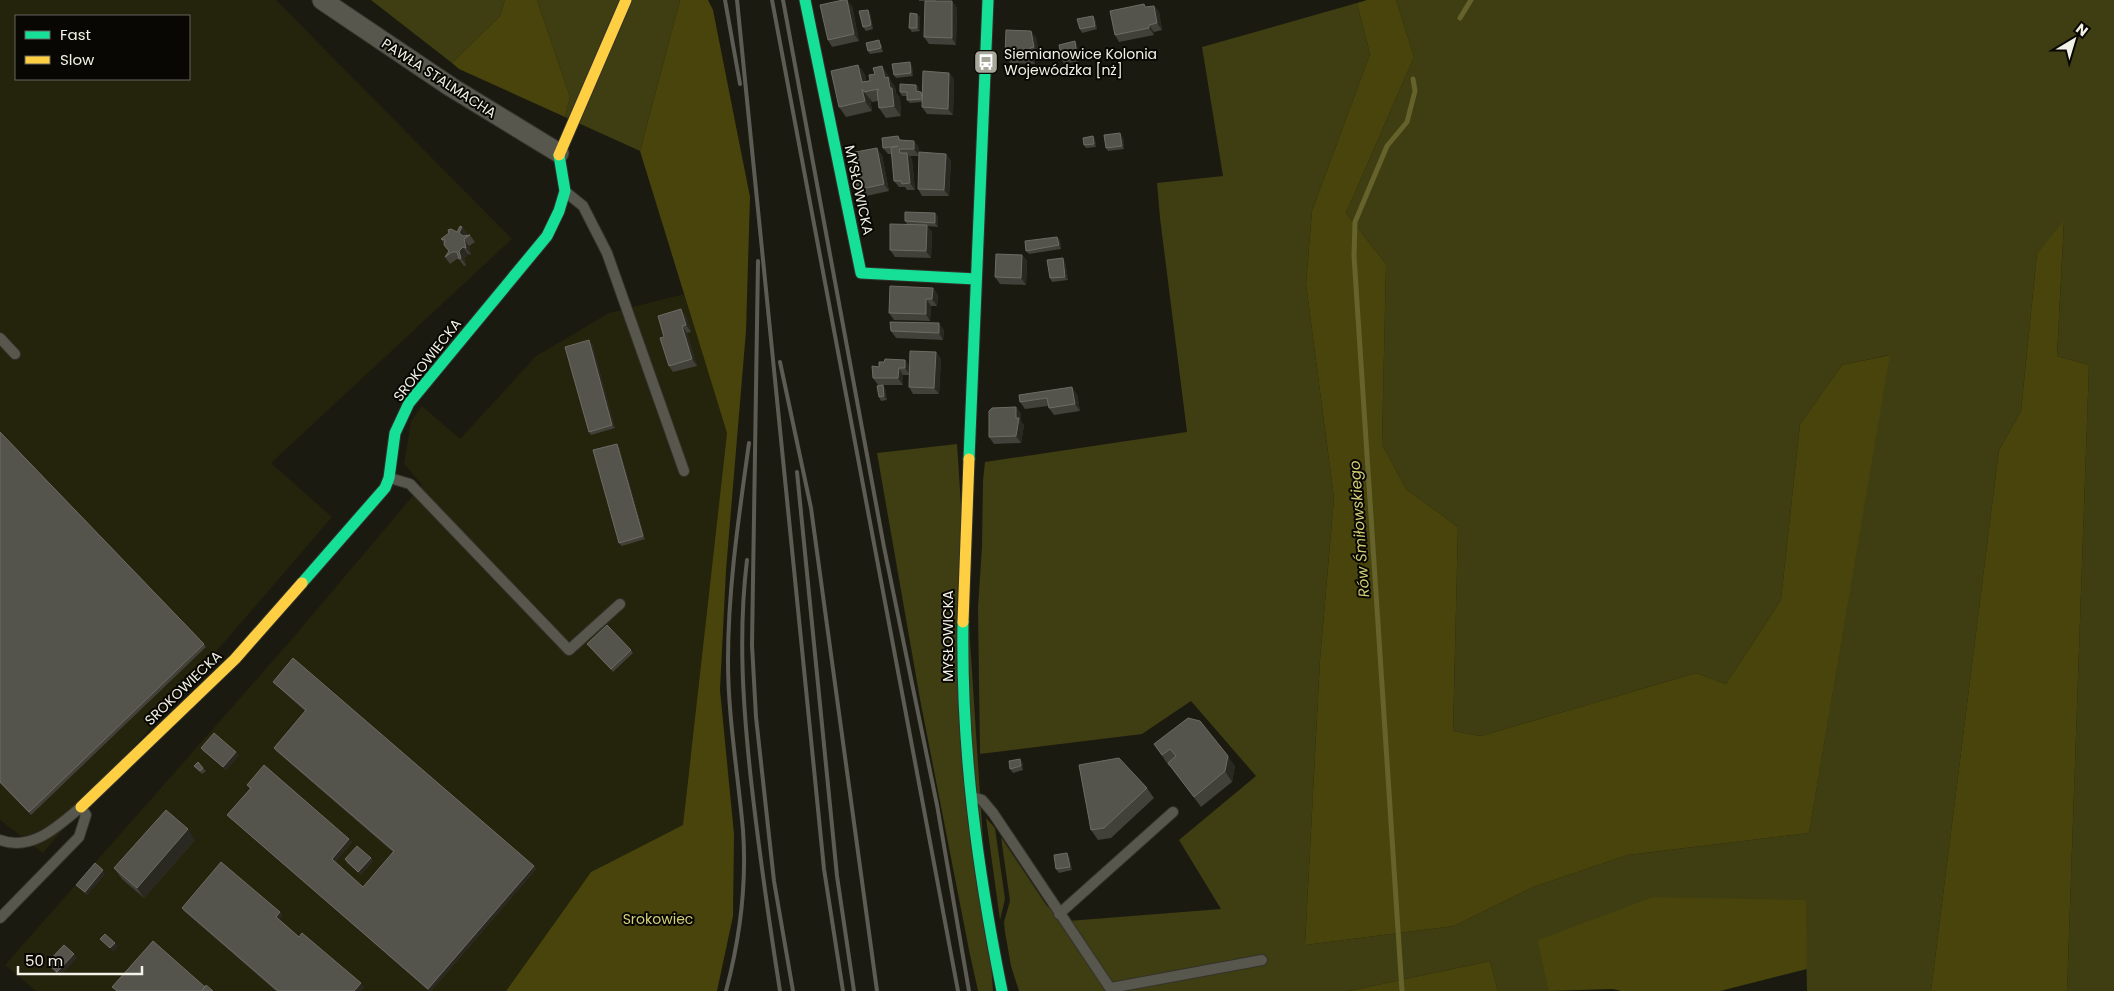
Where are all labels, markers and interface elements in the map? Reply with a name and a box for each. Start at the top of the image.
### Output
legend [15,15,190,80]
north arrow [2049,15,2099,65]
text: N [2072,19,2092,41]
text: Fast [60,24,91,45]
street label: PAWŁA STALMACHA [378,33,500,123]
place label: Siemianowice Kolonia Wojewódzka [nż] [1004,44,1157,80]
text: Slow [60,49,95,70]
bus stop icon: Siemianowice Kolonia Wojewódzka [nż] [973,49,999,75]
street label: MYSŁOWICKA [840,143,878,237]
street label: SROKOWIECKA [388,314,466,406]
water label: Rów Śmiłowskiego [1344,460,1374,598]
street label: MYSŁOWICKA [938,590,958,682]
street label: SROKOWIECKA [140,646,226,730]
park label: Srokowiec [623,909,693,929]
scale bar [18,944,141,976]
text: 50 m [25,950,63,971]

